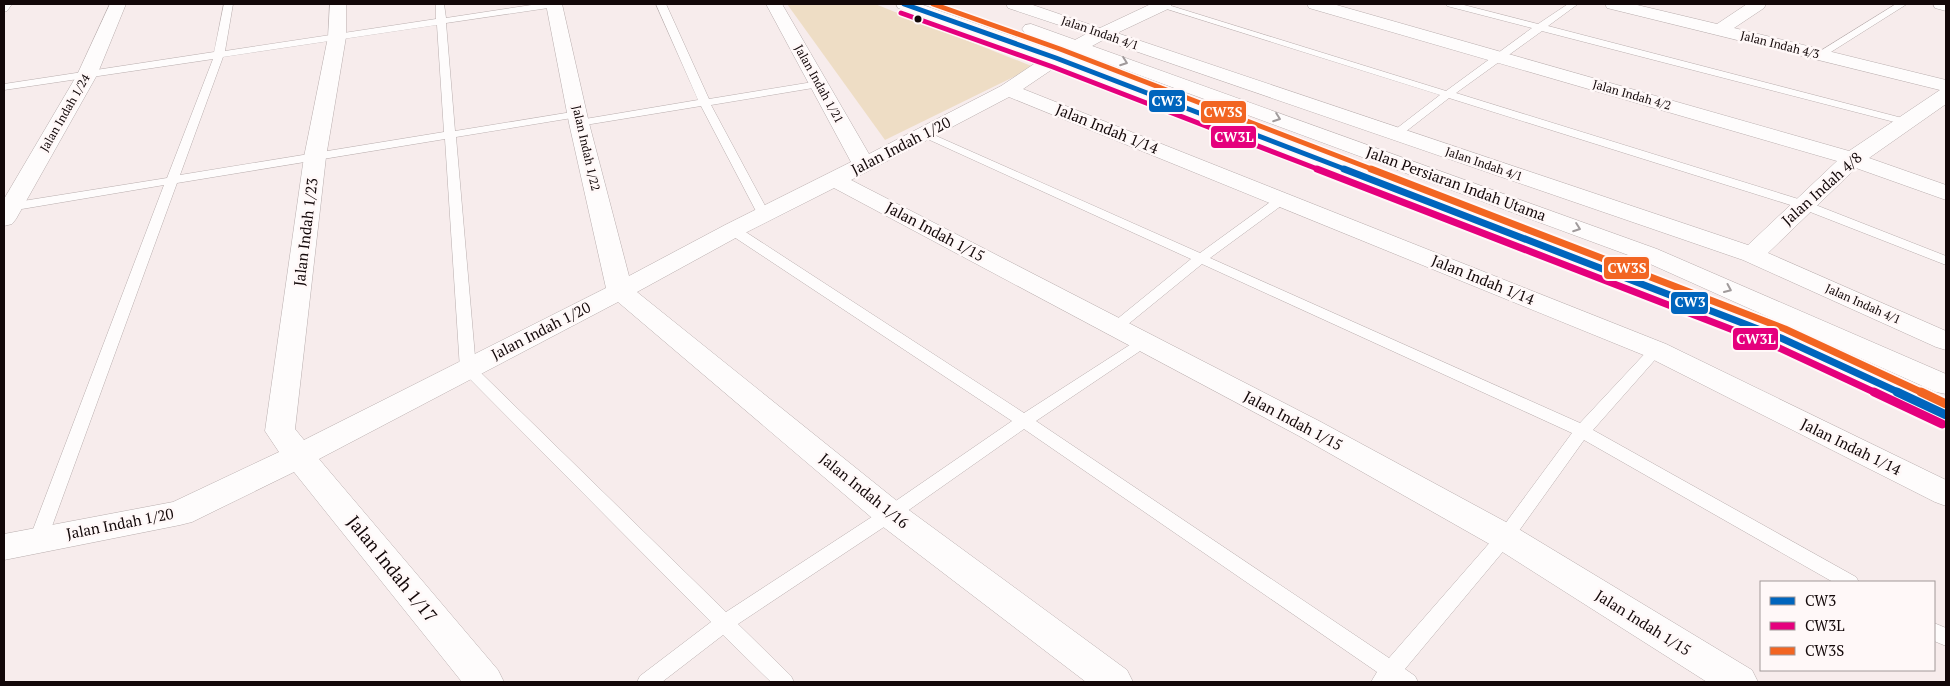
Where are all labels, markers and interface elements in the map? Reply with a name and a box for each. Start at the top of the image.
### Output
street label: Jalan Indah 4/1 [1060,12,1141,53]
unlabelled marker [913,14,923,24]
street label: Jalan Indah 4/3 [1739,27,1821,62]
street label: Jalan Indah 1/21 [792,42,847,126]
one-way arrow [1119,56,1128,66]
street label: Jalan Indah 1/24 [36,71,93,154]
street label: Jalan Indah 4/2 [1591,76,1673,113]
line badge: CW3 [1148,89,1186,113]
text: CW3 [1151,91,1183,110]
street label: Jalan Indah 1/14 [1053,98,1162,158]
line badge: CW3S [1200,100,1247,124]
text: CW3S [1204,102,1243,121]
street label: Jalan Indah 1/22 [569,104,604,192]
street label: Jalan Indah 1/20 [847,111,954,179]
one-way arrow [1272,112,1280,122]
line badge: CW3L [1210,125,1257,149]
text: CW3L [1214,127,1254,146]
street label: Jalan Persiaran Indah Utama [1364,141,1549,225]
street label: Jalan Indah 4/1 [1444,143,1525,184]
street label: Jalan Indah 4/8 [1777,147,1866,229]
street label: Jalan Indah 1/23 [288,177,322,287]
street label: Jalan Indah 1/15 [883,197,988,266]
one-way arrow [1572,222,1581,232]
street label: Jalan Indah 1/14 [1429,249,1538,309]
line badge: CW3S [1603,256,1650,280]
text: CW3S [1608,258,1647,277]
street label: Jalan Indah 4/1 [1823,280,1903,327]
one-way arrow [1723,283,1732,294]
line badge: CW3 [1670,291,1709,315]
text: CW3 [1674,292,1706,311]
street label: Jalan Indah 1/20 [487,296,594,364]
line badge: CW3L [1732,327,1779,351]
text: CW3L [1736,329,1776,348]
street label: Jalan Indah 1/15 [1241,386,1346,455]
street label: Jalan Indah 1/14 [1798,413,1905,479]
street label: Jalan Indah 1/16 [816,448,913,532]
street label: Jalan Indah 1/20 [64,503,175,543]
street label: Jalan Indah 1/17 [342,510,443,627]
legend [1760,581,1935,671]
street label: Jalan Indah 1/15 [1592,585,1695,660]
text: CW3 [1805,590,1836,610]
text: CW3L [1805,615,1845,635]
text: CW3S [1805,640,1844,660]

